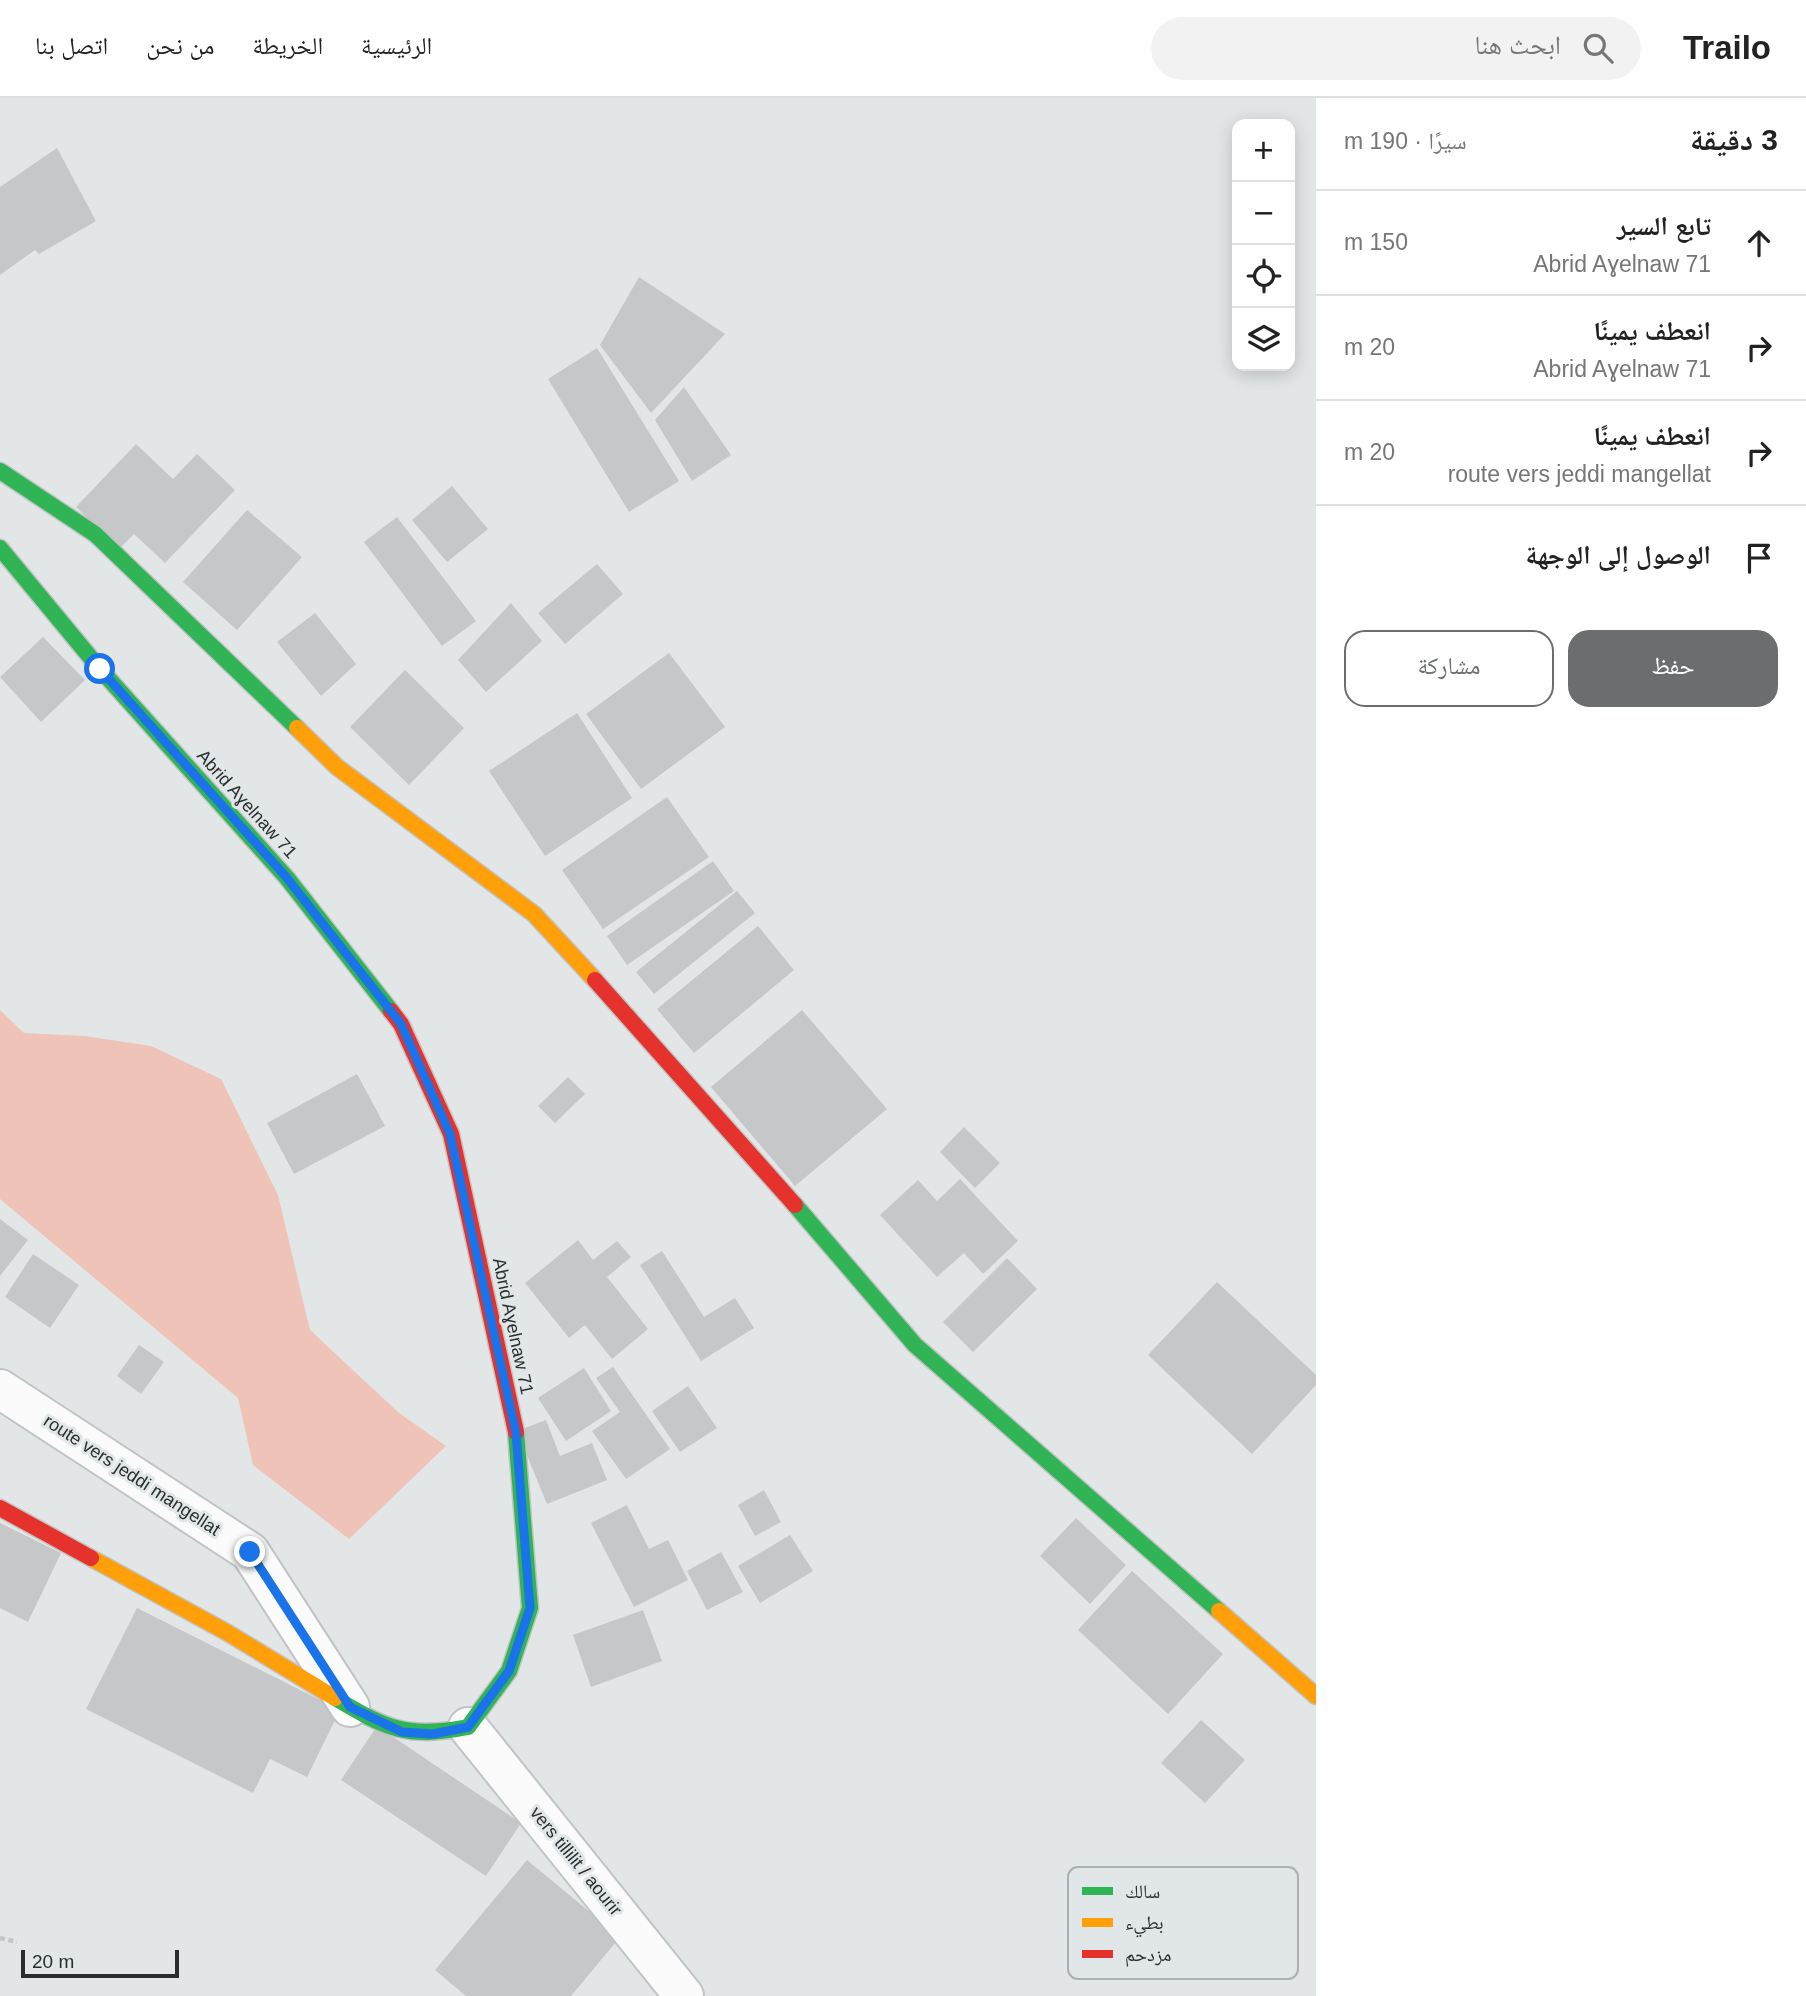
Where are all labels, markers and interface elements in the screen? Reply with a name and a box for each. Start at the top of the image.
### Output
search box [1151,17,1641,80]
icon: search [1579,29,1617,67]
text: Trailo [1683,29,1771,66]
text: ابحث هنا [1474,30,1561,60]
text: اتصل بنا [35,32,108,59]
text: من نحن [146,32,214,59]
text: الخريطة [252,32,323,59]
text: الرئيسية [361,32,432,59]
map controls [1232,119,1295,371]
button: + [1232,119,1295,182]
text: 3 دقيقة [1690,123,1778,156]
text: سيرًا · 190 m [1344,128,1467,154]
button: − [1232,182,1295,245]
text: تابع السير [1617,211,1711,241]
icon: ahead [1740,224,1778,262]
text: 150 m [1344,229,1408,255]
button: locate [1232,245,1295,308]
text: Abrid Aɣelnaw 71 [1533,251,1711,277]
button: layers [1232,308,1295,371]
text: انعطف يمينًا [1594,316,1711,346]
icon: right [1740,329,1778,367]
text: 20 m [1344,334,1395,360]
text: Abrid Aɣelnaw 71 [1533,356,1711,382]
text: انعطف يمينًا [1594,421,1711,451]
icon: right [1740,434,1778,472]
text: 20 m [1344,439,1395,465]
text: route vers jeddi mangellat [1448,461,1711,487]
icon: arrive [1740,539,1778,577]
text: الوصول إلى الوجهة [1526,540,1711,570]
button: مشاركة [1344,630,1554,707]
button: حفظ [1568,630,1778,707]
route start [84,653,115,684]
street label: Abrid Aɣelnaw 71 [193,746,301,862]
street label: Abrid Aɣelnaw 71 [489,1256,537,1396]
street label: route vers jeddi mangellat [40,1410,224,1540]
route end [234,1536,265,1567]
street label: vers tillilit / aourir [526,1803,626,1919]
legend [1068,1867,1298,1979]
text: سالك [1125,1881,1160,1902]
text: بطيء [1125,1912,1164,1938]
text: مزدحم [1125,1944,1171,1967]
scale bar [21,1947,178,1979]
text: 20 m [32,1951,74,1972]

